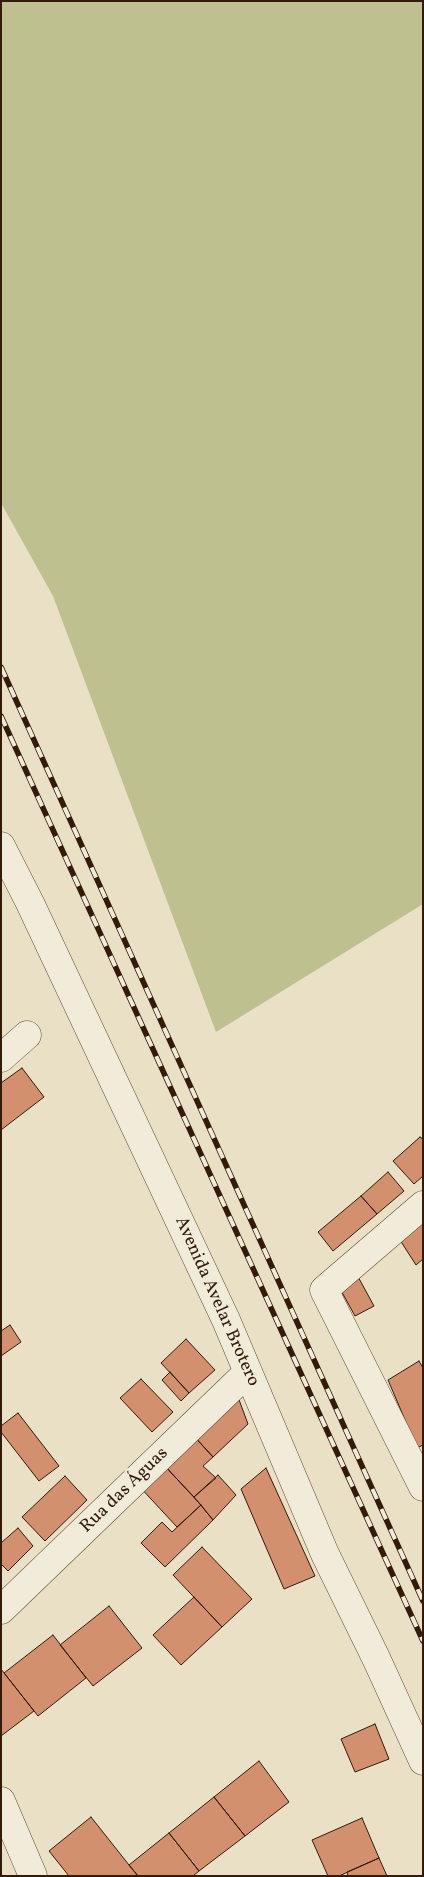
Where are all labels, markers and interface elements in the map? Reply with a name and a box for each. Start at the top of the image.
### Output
street label: Avenida Avelar Brotero [169,1214,263,1390]
street label: Rua das Águas [76,1444,174,1538]

